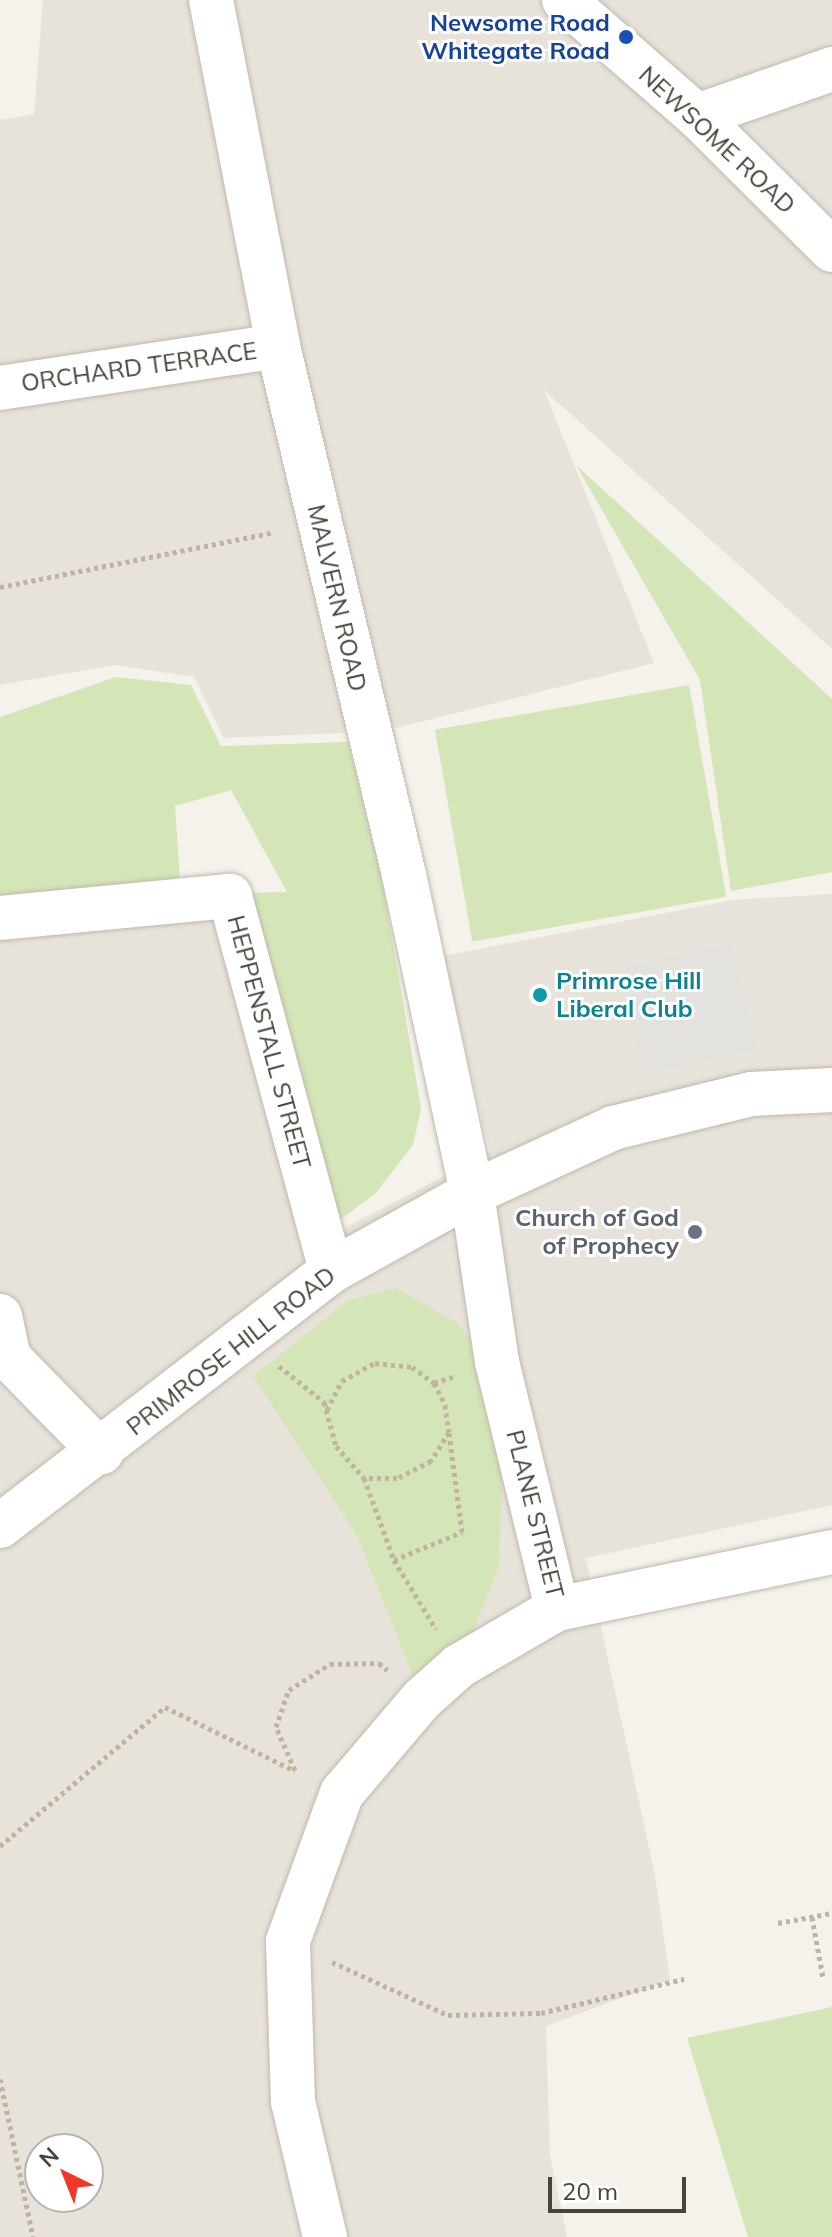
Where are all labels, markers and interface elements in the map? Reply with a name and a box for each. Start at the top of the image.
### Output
place label: Newsome Road Whitegate Road [421,9,610,65]
marker: Newsome Road Whitegate Road [617,28,635,46]
street label: NEWSOME ROAD [633,60,801,220]
street label: ORCHARD TERRACE [19,336,259,398]
street label: MALVERN ROAD [301,502,373,694]
street label: HEPPENSTALL STREET [221,912,317,1172]
place label: Primrose Hill Liberal Club [556,967,702,1023]
marker: Primrose Hill Liberal Club [531,986,549,1004]
place label: Church of God of Prophecy [515,1204,679,1260]
marker: Church of God of Prophecy [686,1223,704,1241]
street label: PRIMROSE HILL ROAD [121,1261,341,1441]
street label: PLANE STREET [500,1427,570,1601]
north arrow [24,2133,104,2213]
text: N [33,2141,65,2173]
scale bar [552,2161,690,2211]
text: 20 m [562,2176,618,2206]

